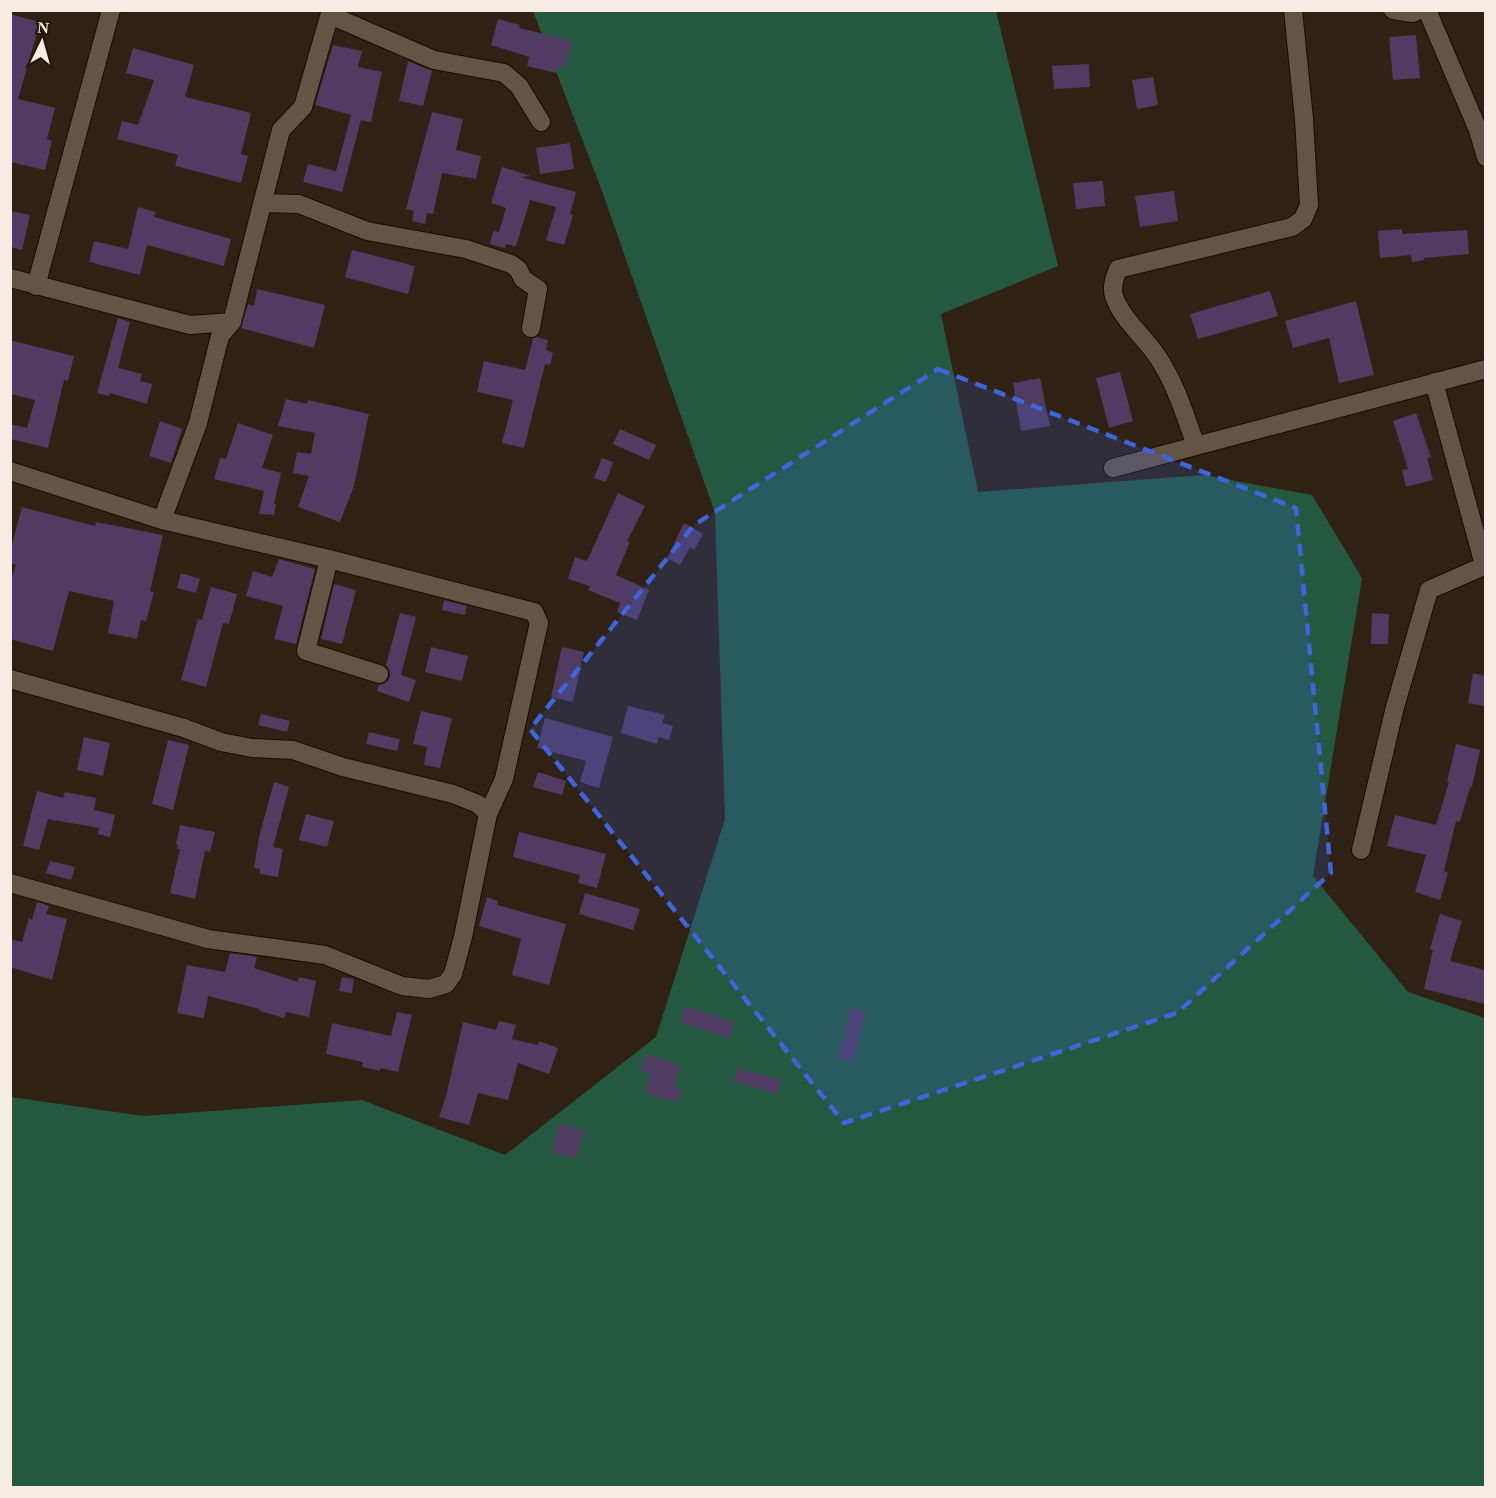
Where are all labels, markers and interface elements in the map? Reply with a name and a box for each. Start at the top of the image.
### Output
north arrow [12,12,72,72]
text: N [37,19,50,37]

